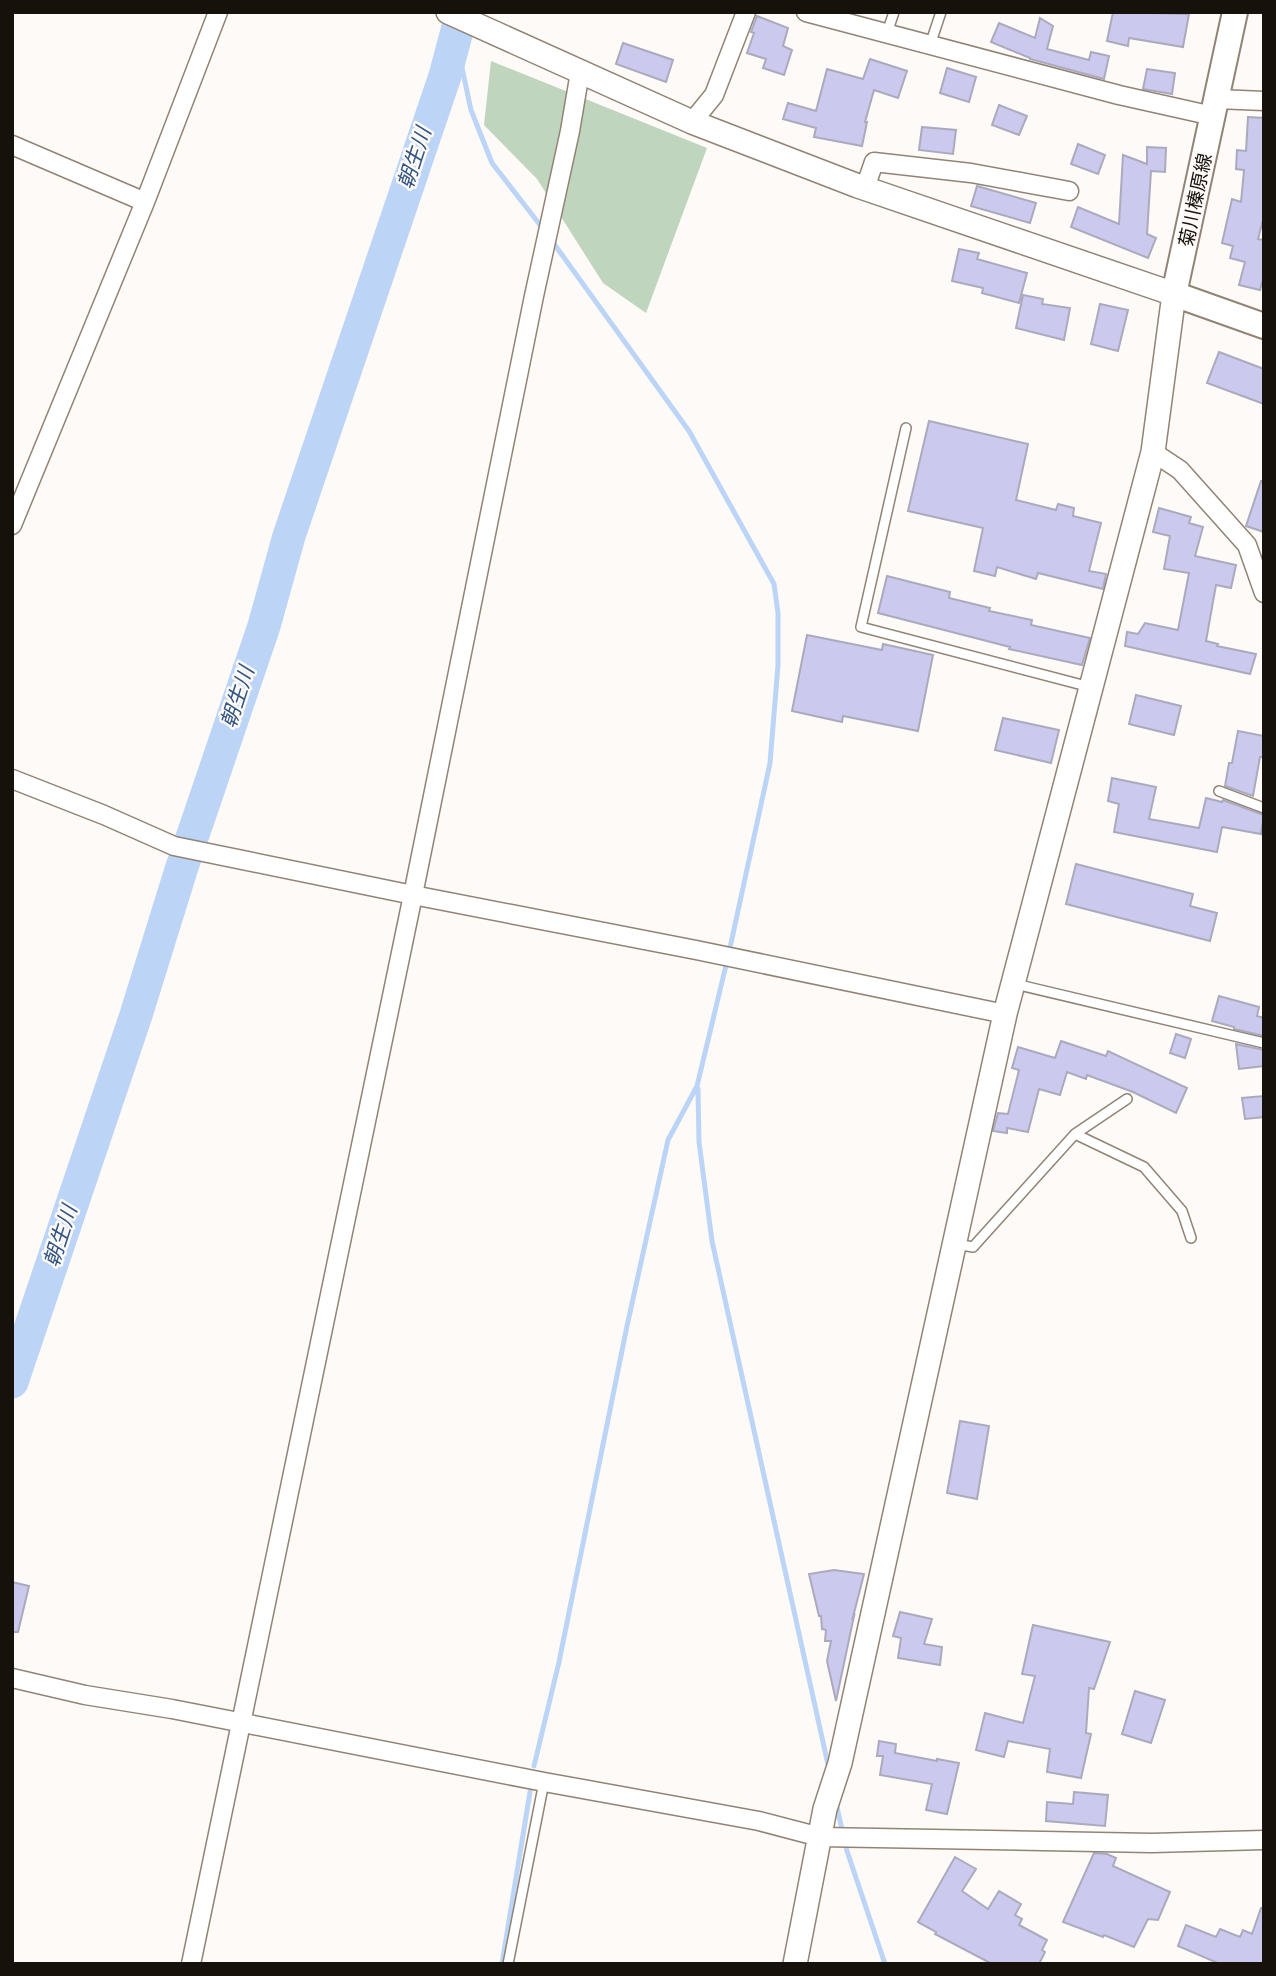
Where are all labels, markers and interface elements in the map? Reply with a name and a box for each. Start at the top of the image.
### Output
water label: 朝生川 [390,122,438,192]
street label: 菊川榛原線 [1172,151,1218,249]
water label: 朝生川 [213,661,261,731]
water label: 朝生川 [36,1200,84,1270]

